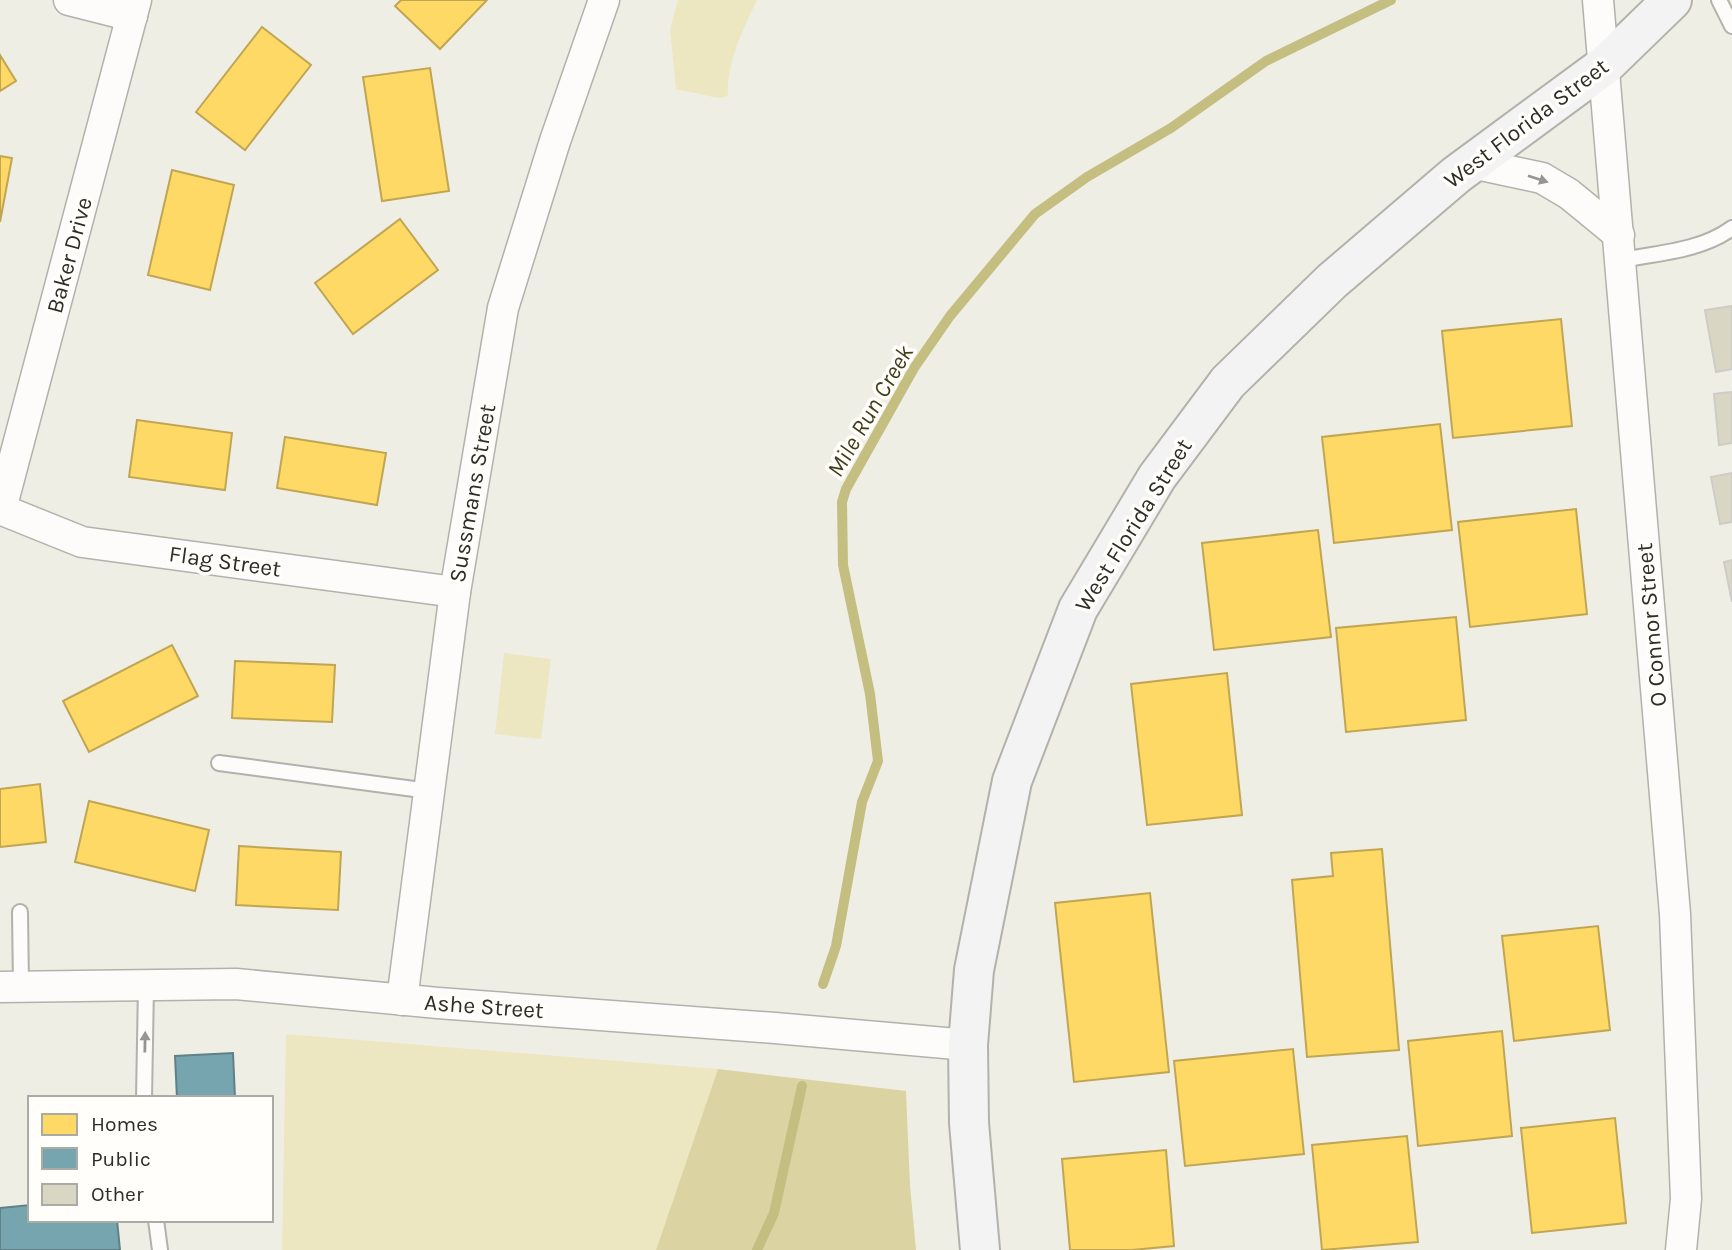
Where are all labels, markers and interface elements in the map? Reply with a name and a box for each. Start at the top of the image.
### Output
street label: West Florida Street [1439,53,1614,194]
one-way arrow [1527,174,1548,185]
street label: Baker Drive [41,194,98,316]
water label: Mile Run Creek [821,339,919,482]
street label: Sussmans Street [444,401,502,584]
street label: West Florida Street [1069,433,1198,617]
street label: Flag Street [167,540,283,583]
street label: O Connor Street [1631,542,1672,708]
street label: Ashe Street [423,989,545,1024]
one-way arrow [140,1030,151,1052]
legend [28,1096,273,1222]
text: Homes [91,1112,158,1136]
text: Public [91,1147,151,1171]
text: Other [91,1182,144,1206]

